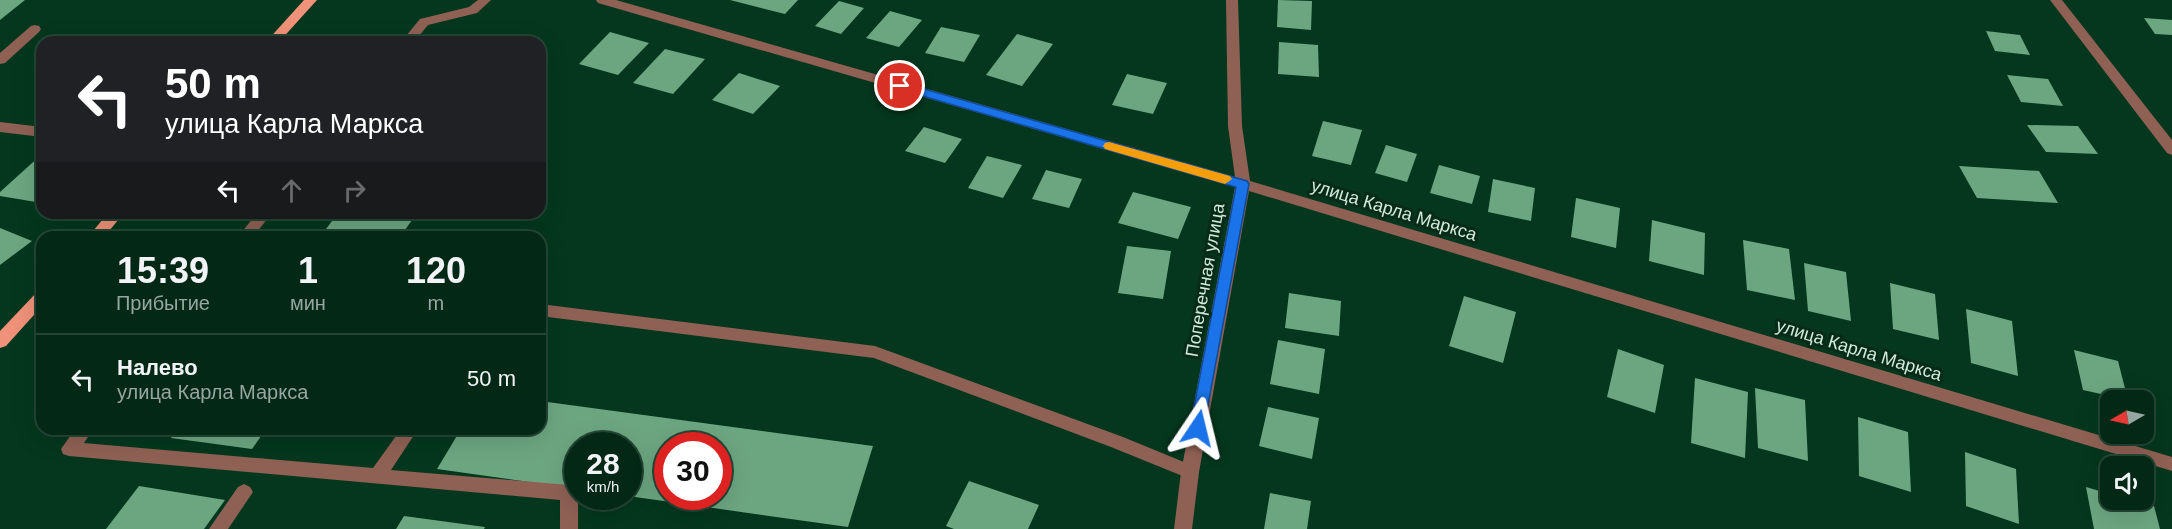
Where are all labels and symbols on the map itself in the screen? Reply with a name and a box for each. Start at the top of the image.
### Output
pin [874,60,925,111]
street label: улица Карла Маркса [1309,175,1480,245]
street label: Поперечная улица [1182,201,1229,358]
street label: улица Карла Маркса [1774,315,1945,385]
north arrow [2100,390,2154,444]
position arrow [1166,396,1230,460]
speed limit sign: 30 [654,432,732,510]

